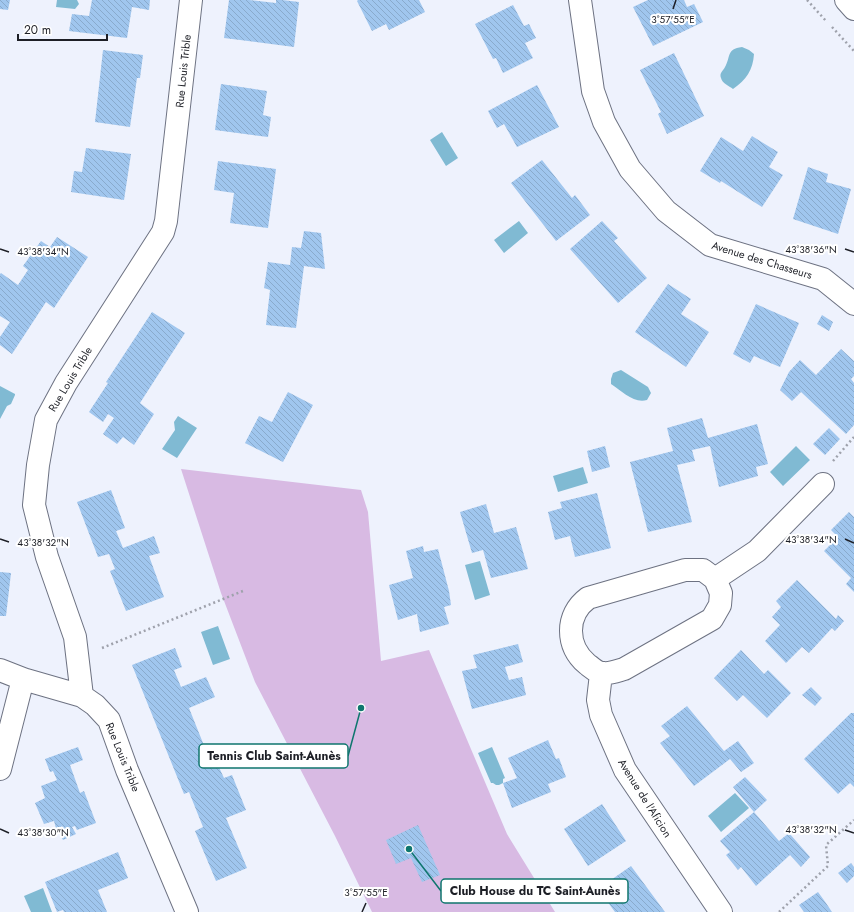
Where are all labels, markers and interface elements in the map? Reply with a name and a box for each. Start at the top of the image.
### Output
text: 3°57'55"E [651,12,695,27]
scale bar [18,16,107,42]
text: 20 m [24,21,51,39]
street label: Rue Louis Trible [171,33,195,108]
street label: Avenue des Chasseurs [710,237,815,283]
text: 43°38'36"N [785,242,837,257]
text: 43°38'34"N [17,244,69,259]
street label: Rue Louis Trible [44,343,96,415]
text: 43°38'34"N [785,532,837,547]
text: 43°38'32"N [17,535,69,550]
street label: Rue Louis Trible [102,720,144,794]
callout: Tennis Club Saint-Aunès [199,744,348,768]
text: Tennis Club Saint-Aunès [207,747,341,765]
street label: Avenue de l'Aficion [614,756,676,840]
text: 43°38'32"N [785,822,837,837]
text: 43°38'30"N [17,825,69,840]
callout: Club House du TC Saint-Aunès [441,879,628,903]
text: Club House du TC Saint-Aunès [450,882,621,900]
text: 3°57'55"E [344,885,388,900]

